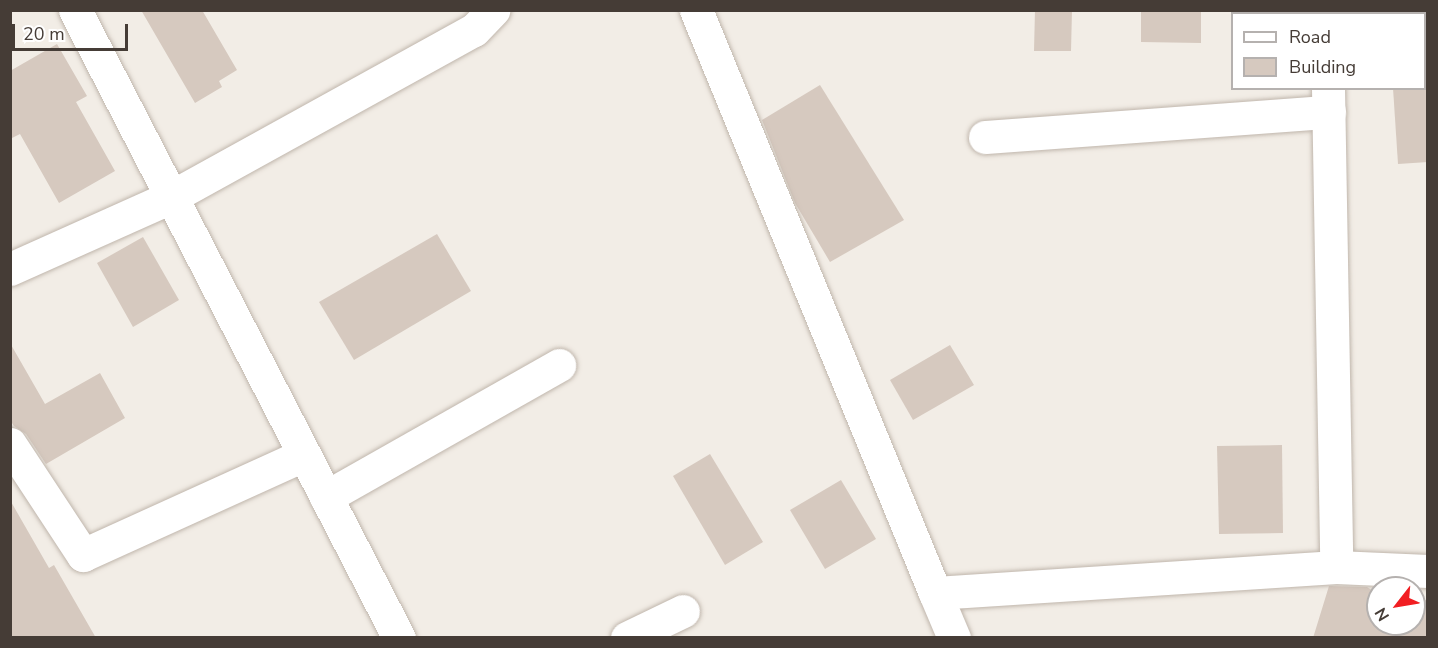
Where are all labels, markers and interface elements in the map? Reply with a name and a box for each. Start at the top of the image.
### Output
scale bar [15,12,130,50]
legend [1231,12,1426,90]
text: 20 m [23,22,65,46]
text: Road [1289,25,1331,49]
text: Building [1289,55,1356,79]
north arrow [1366,576,1426,636]
text: N [1370,603,1395,625]

